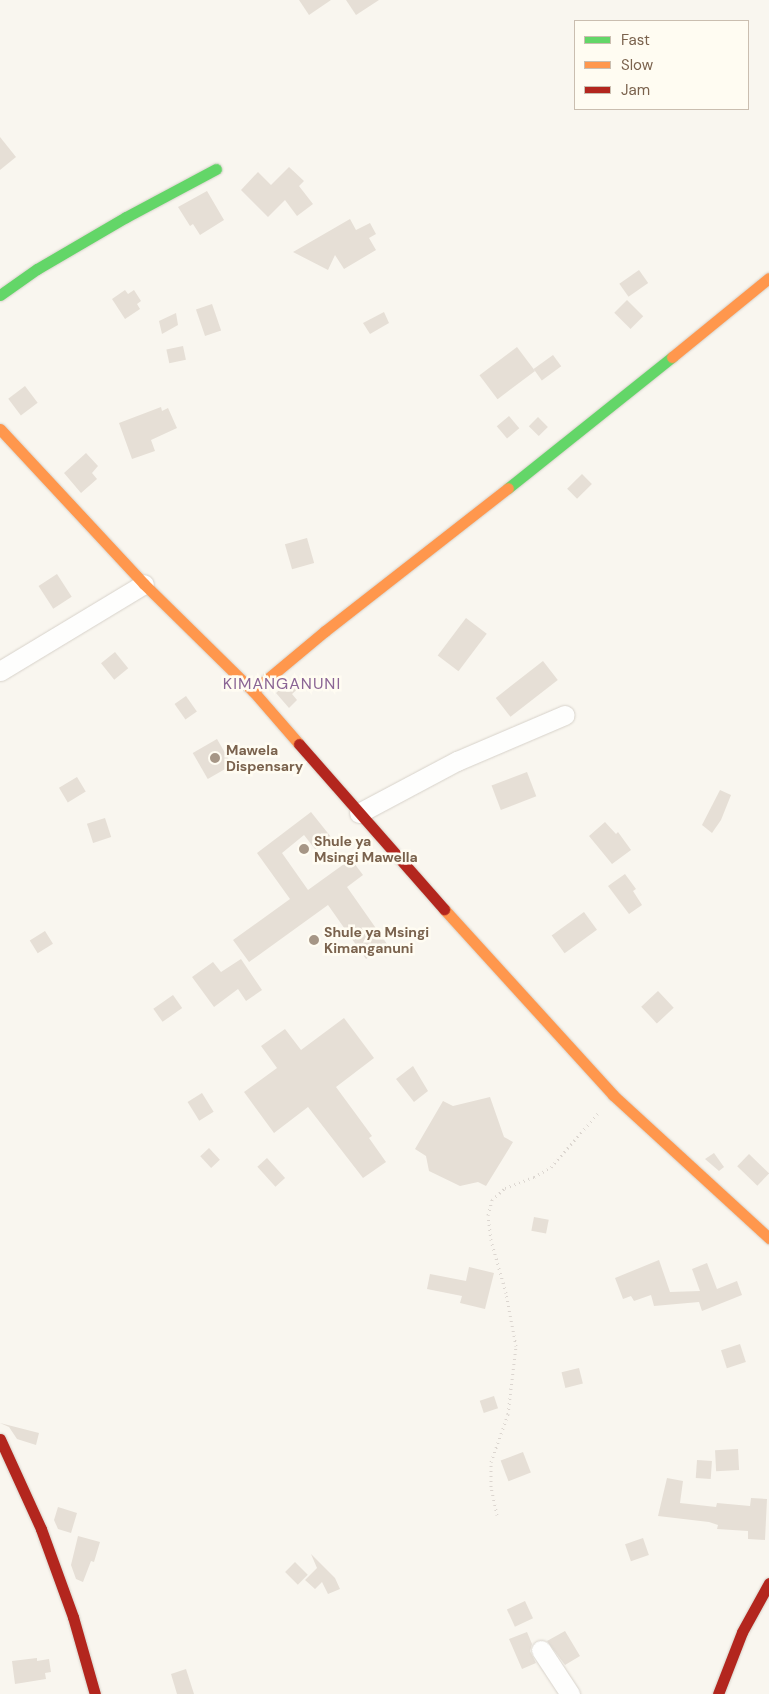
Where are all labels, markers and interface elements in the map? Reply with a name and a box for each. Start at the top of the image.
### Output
legend [574,20,749,110]
text: Fast [621,30,650,50]
text: Slow [621,55,653,75]
text: Jam [621,80,650,100]
district label: KIMANGANUNI [221,674,343,694]
place label: Mawela Dispensary [226,742,303,774]
marker: Mawela Dispensary [208,751,222,765]
place label: Shule ya Msingi Mawella [314,833,418,866]
marker: Shule ya Msingi Mawella [298,843,310,855]
place label: Shule ya Msingi Kimanganuni [324,924,429,956]
marker: Shule ya Msingi Kimanganuni [308,934,320,946]

